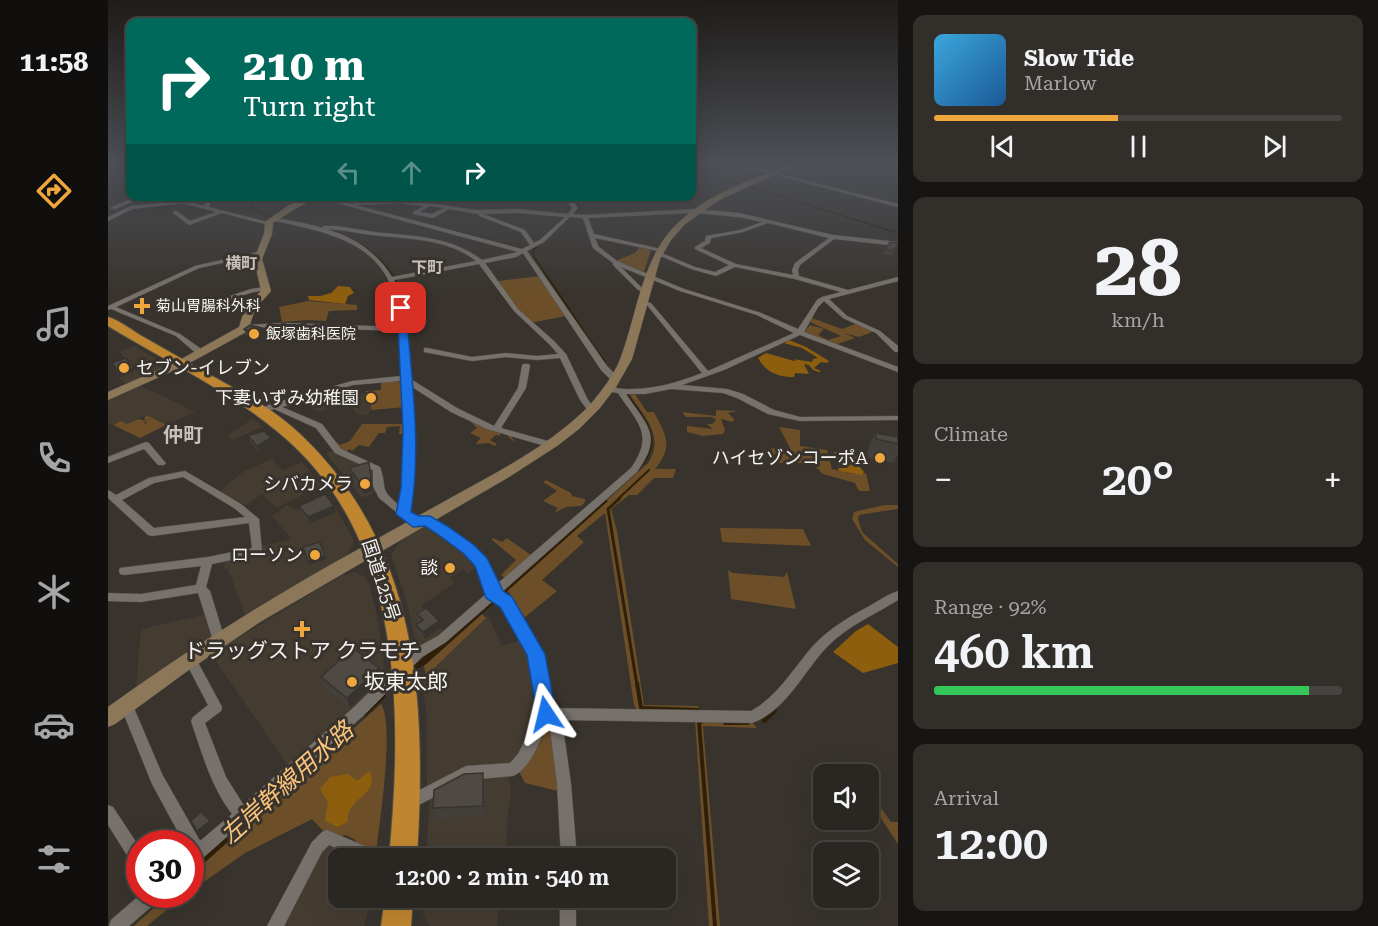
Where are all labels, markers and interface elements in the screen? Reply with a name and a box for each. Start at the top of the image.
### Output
text: 210 m [243,41,365,90]
icon: right [144,42,222,120]
text: 11:58 [20,46,88,78]
text: Slow Tide [1024,46,1134,71]
text: Marlow [1024,71,1097,95]
text: Turn right [243,91,376,123]
icon: previous [986,130,1019,163]
icon: pause [1122,130,1155,163]
icon: next [1258,130,1291,163]
icon: left [332,156,365,189]
icon: ahead [395,156,428,189]
icon: right [458,156,491,189]
icon: directions [33,170,75,212]
text: 28 [1094,223,1182,314]
district label: 横町 [225,254,257,273]
district label: 下町 [411,258,443,277]
pin [375,282,426,333]
icon: arrive [384,291,417,324]
marker: 菊山胃腸科外科 [133,297,151,315]
place label: 菊山胃腸科外科 [156,297,261,315]
icon: music [33,303,75,345]
text: km/h [1111,308,1165,332]
place label: 飯塚歯科医院 [266,325,356,343]
marker: 飯塚歯科医院 [247,327,261,341]
place label: セブン-イレブン [136,357,270,378]
marker: セブン-イレブン [117,361,131,375]
place label: 下妻いずみ幼稚園 [215,387,359,408]
marker: 下妻いずみ幼稚園 [364,391,378,405]
text: Climate [934,422,1008,446]
district label: 仲町 [163,423,203,447]
icon: phone [33,437,75,479]
place label: ハイセゾンコーポA [712,447,868,468]
marker: ハイセゾンコーポA [873,451,887,465]
text: 20° [1102,453,1174,506]
text: − [934,460,952,499]
text: + [1324,460,1342,499]
place label: シバカメラ [264,473,353,494]
marker: シバカメラ [358,477,372,491]
street label: 国道125号 [358,537,404,623]
place label: ローソン [231,544,303,565]
marker: ローソン [308,548,322,562]
place label: 談 [420,557,438,578]
marker: 談 [443,561,457,575]
icon: climate [33,571,75,613]
text: Range · 92% [934,595,1046,619]
marker: ドラッグストア クラモチ [295,622,309,636]
text: 460 km [934,626,1094,679]
place label: ドラッグストア クラモチ [184,639,420,663]
place label: 坂東太郎 [364,670,448,694]
marker: 坂東太郎 [345,675,359,689]
position arrow [514,682,578,746]
icon: car [33,704,75,746]
water label: 左岸幹線用水路 [215,715,360,850]
map controls [813,764,879,908]
button: sound [813,764,879,830]
text: Arrival [934,786,999,810]
text: 12:00 [934,817,1048,870]
speed limit sign: 30 [126,830,204,908]
icon: filters [33,838,75,880]
button: layers [813,842,879,908]
text: 12:00 · 2 min · 540 m [395,865,609,890]

